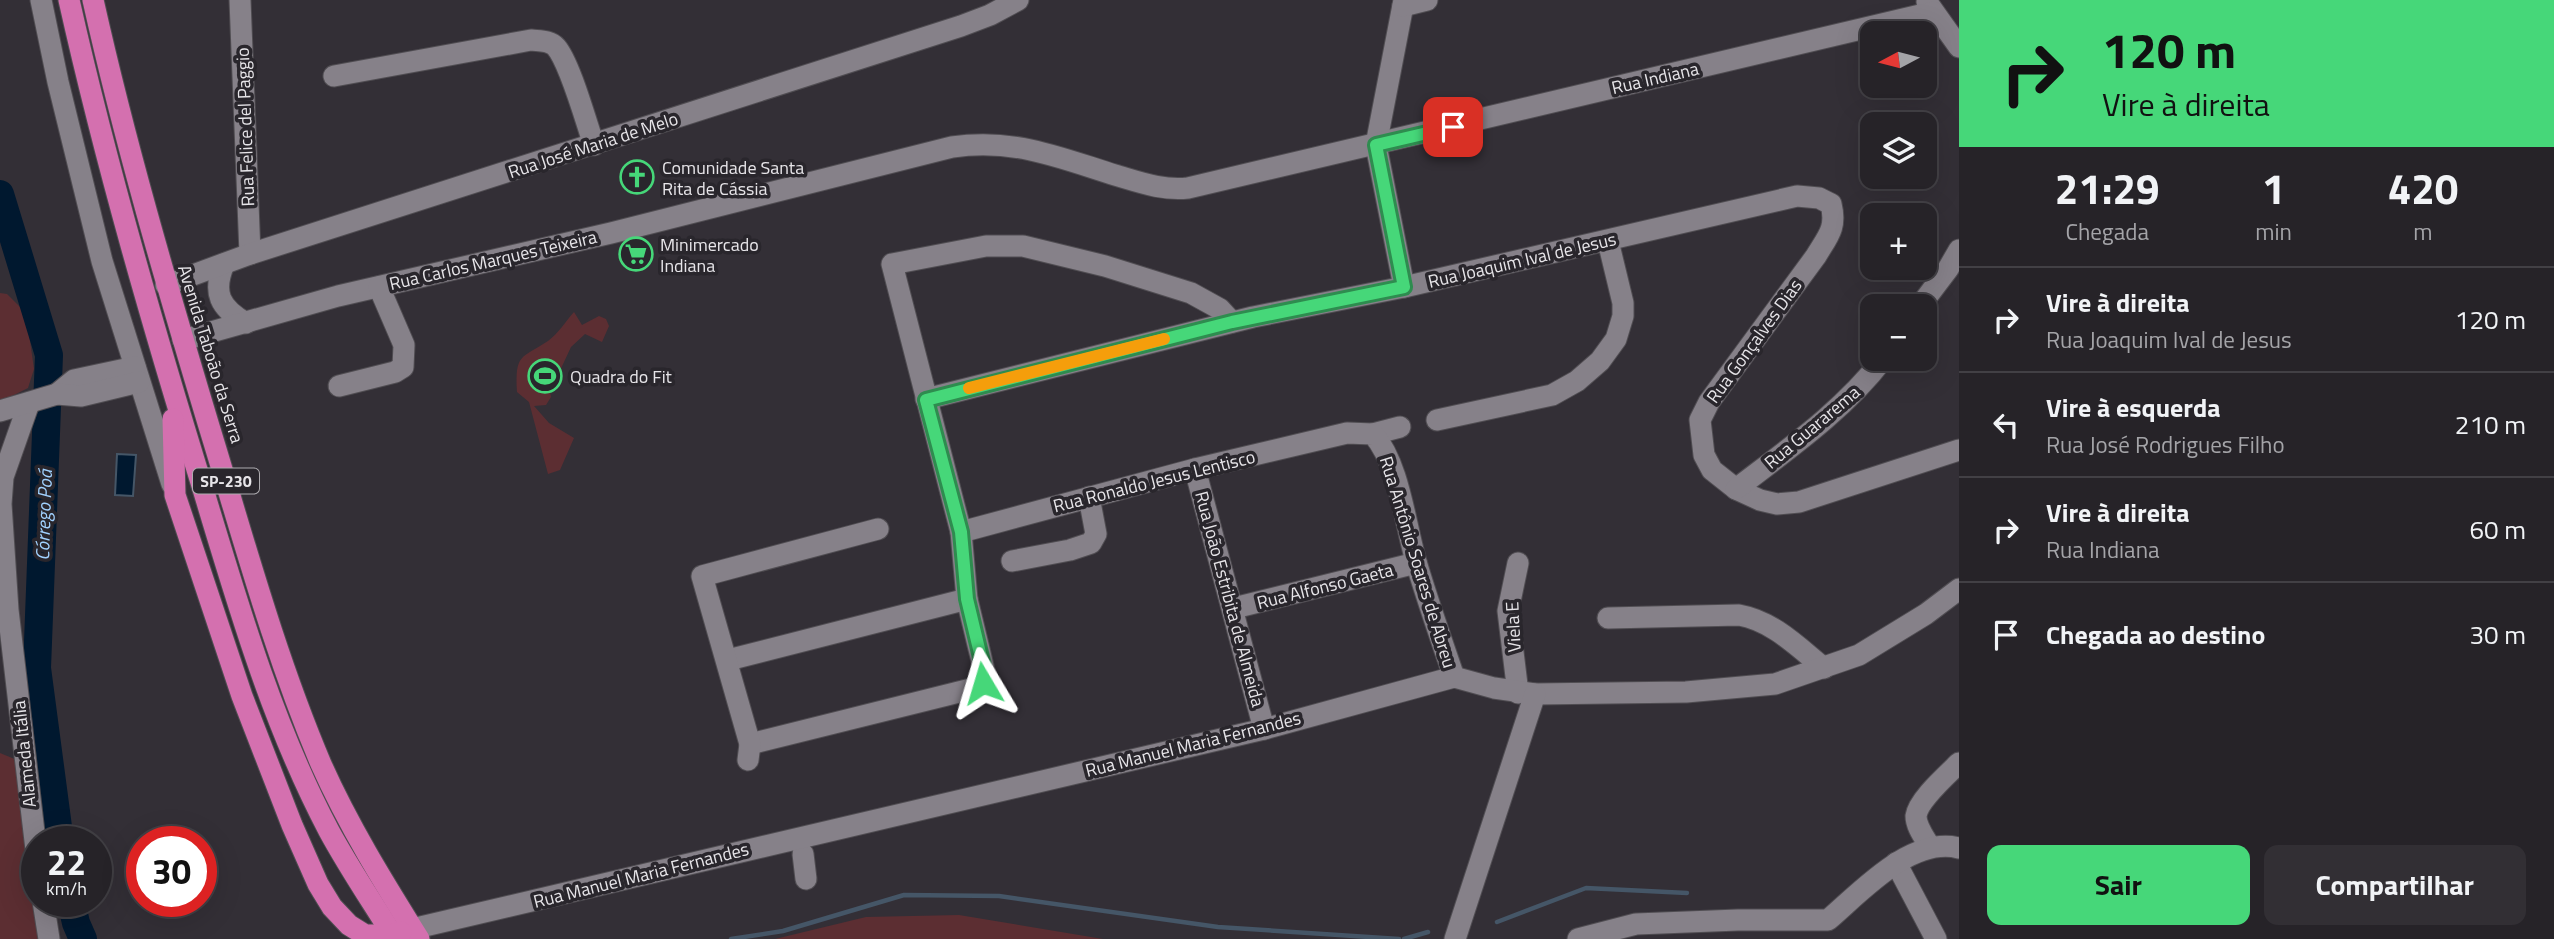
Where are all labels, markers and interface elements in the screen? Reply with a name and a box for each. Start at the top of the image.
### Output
text: 120 m [2102,12,2236,87]
north arrow [1860,21,1937,98]
map controls [1860,21,1937,371]
icon: right [1987,28,2078,119]
street label: Rua Felice del Paggio [229,47,261,207]
street label: Rua Indiana [1609,55,1701,101]
text: Vire à direita [2102,80,2270,128]
pin [1423,97,1483,157]
street label: Rua José Maria de Melo [505,105,681,185]
icon: arrive [1434,108,1472,146]
button: layers [1860,112,1937,189]
place label: Comunidade Santa Rita de Cássia [662,154,804,202]
text: 21:29 [2055,156,2160,220]
text: 1 [2262,156,2285,220]
text: 420 [2388,156,2458,220]
church icon: Comunidade Santa Rita de Cássia [618,158,656,196]
button: + [1860,203,1937,280]
text: Chegada [2065,214,2149,249]
text: min [2255,214,2292,249]
text: m [2413,214,2433,249]
street label: Rua Carlos Marques Teixeira [387,223,599,297]
street label: Rua Joaquim Ival de Jesus [1425,225,1619,295]
place label: Minimercado Indiana [660,231,759,279]
supermarket icon: Minimercado Indiana [617,235,655,273]
street label: Avenida Taboão da Serra [171,261,251,447]
street label: Rua Gonçalves Dias [1700,273,1808,409]
text: Vire à direita [2046,283,2189,322]
button: − [1860,294,1937,371]
text: 120 m [2455,300,2526,339]
icon: right [1987,301,2025,339]
text: Rua Joaquim Ival de Jesus [2046,322,2292,357]
sports icon: Quadra do Fit [526,357,564,395]
place label: Quadra do Fit [570,363,673,390]
street label: Rua Guararema [1758,379,1866,475]
text: Vire à esquerda [2046,388,2221,427]
text: 210 m [2455,405,2526,444]
icon: left [1987,406,2025,444]
text: Rua José Rodrigues Filho [2046,427,2285,462]
street label: Rua Ronaldo Jesus Lentisco [1050,443,1258,519]
street label: Rua Antônio Soares de Abreu [1373,453,1463,671]
water label: Córrego Poá [27,468,59,561]
road number: SP-230 [193,468,259,494]
street label: Rua João Estribita de Almeida [1188,488,1272,710]
text: Vire à direita [2046,493,2189,532]
text: 60 m [2469,510,2526,549]
icon: right [1987,511,2025,549]
text: Rua Indiana [2046,532,2160,567]
street label: Rua Alfonso Gaeta [1254,556,1396,616]
street label: Viela E [1498,601,1528,653]
text: Chegada ao destino [2046,615,2265,654]
text: 30 m [2469,615,2526,654]
icon: arrive [1987,616,2025,654]
position arrow [946,646,1020,720]
street label: Alameda Itália [5,699,43,809]
street label: Rua Manuel Maria Fernandes [1082,704,1304,784]
speed limit sign: 30 [126,826,217,917]
text: 22 [47,835,86,889]
street label: Rua Manuel Maria Fernandes [530,835,752,915]
button: Sair [1987,845,2250,925]
button: Compartilhar [2264,845,2526,925]
text: km/h [46,875,87,902]

